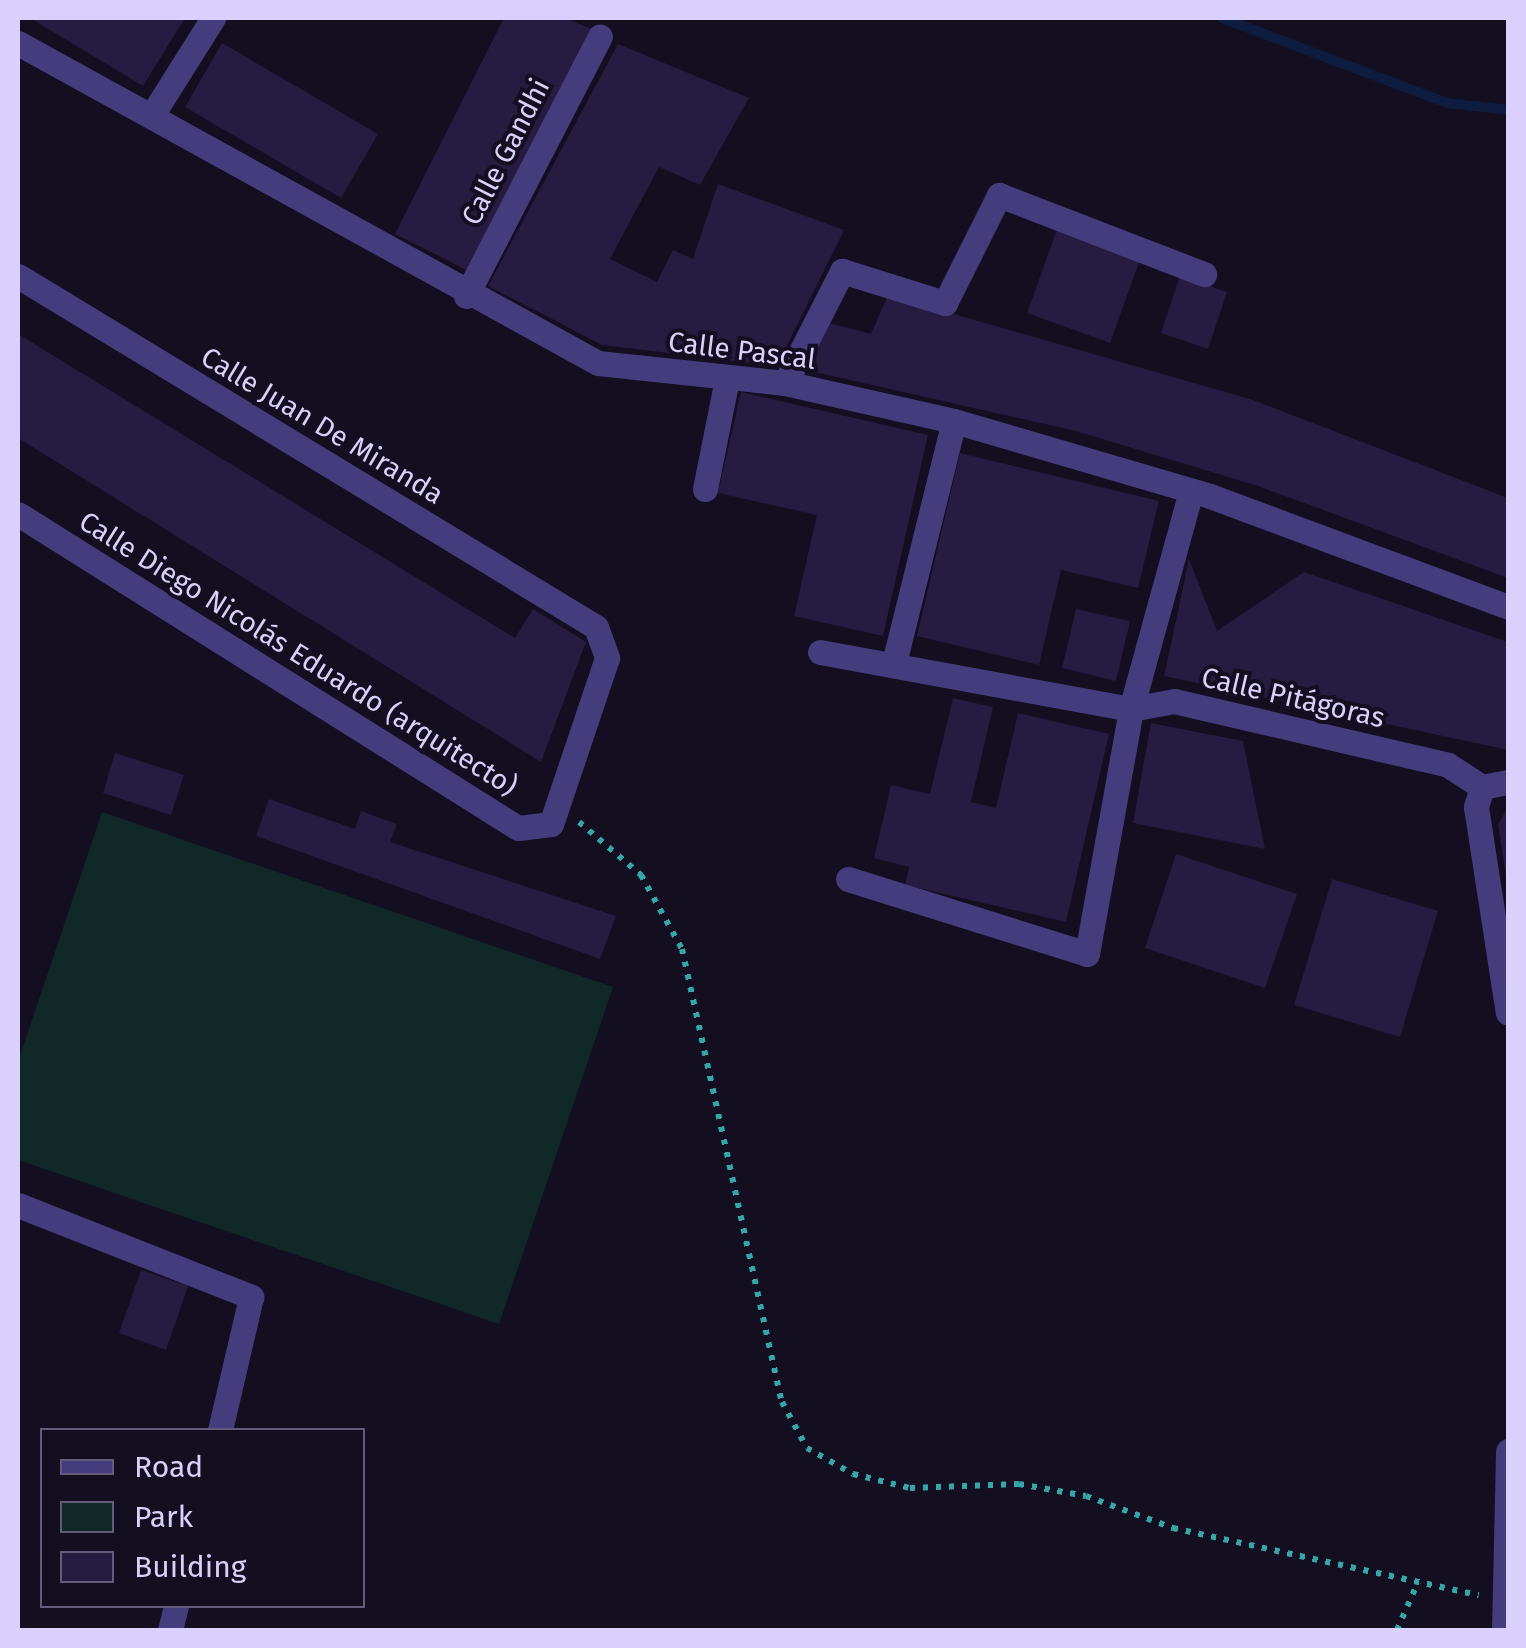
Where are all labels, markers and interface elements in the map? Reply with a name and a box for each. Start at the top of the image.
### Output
street label: Calle Gandhi [455,73,557,231]
street label: Calle Pascal [666,325,818,377]
street label: Calle Juan De Miranda [195,340,449,512]
street label: Calle Diego Nicolás Eduardo (arquitecto) [73,505,523,803]
street label: Calle Pitágoras [1198,661,1388,735]
legend [40,1428,365,1608]
text: Road [134,1449,203,1485]
text: Park [134,1499,193,1535]
text: Building [134,1549,246,1585]

